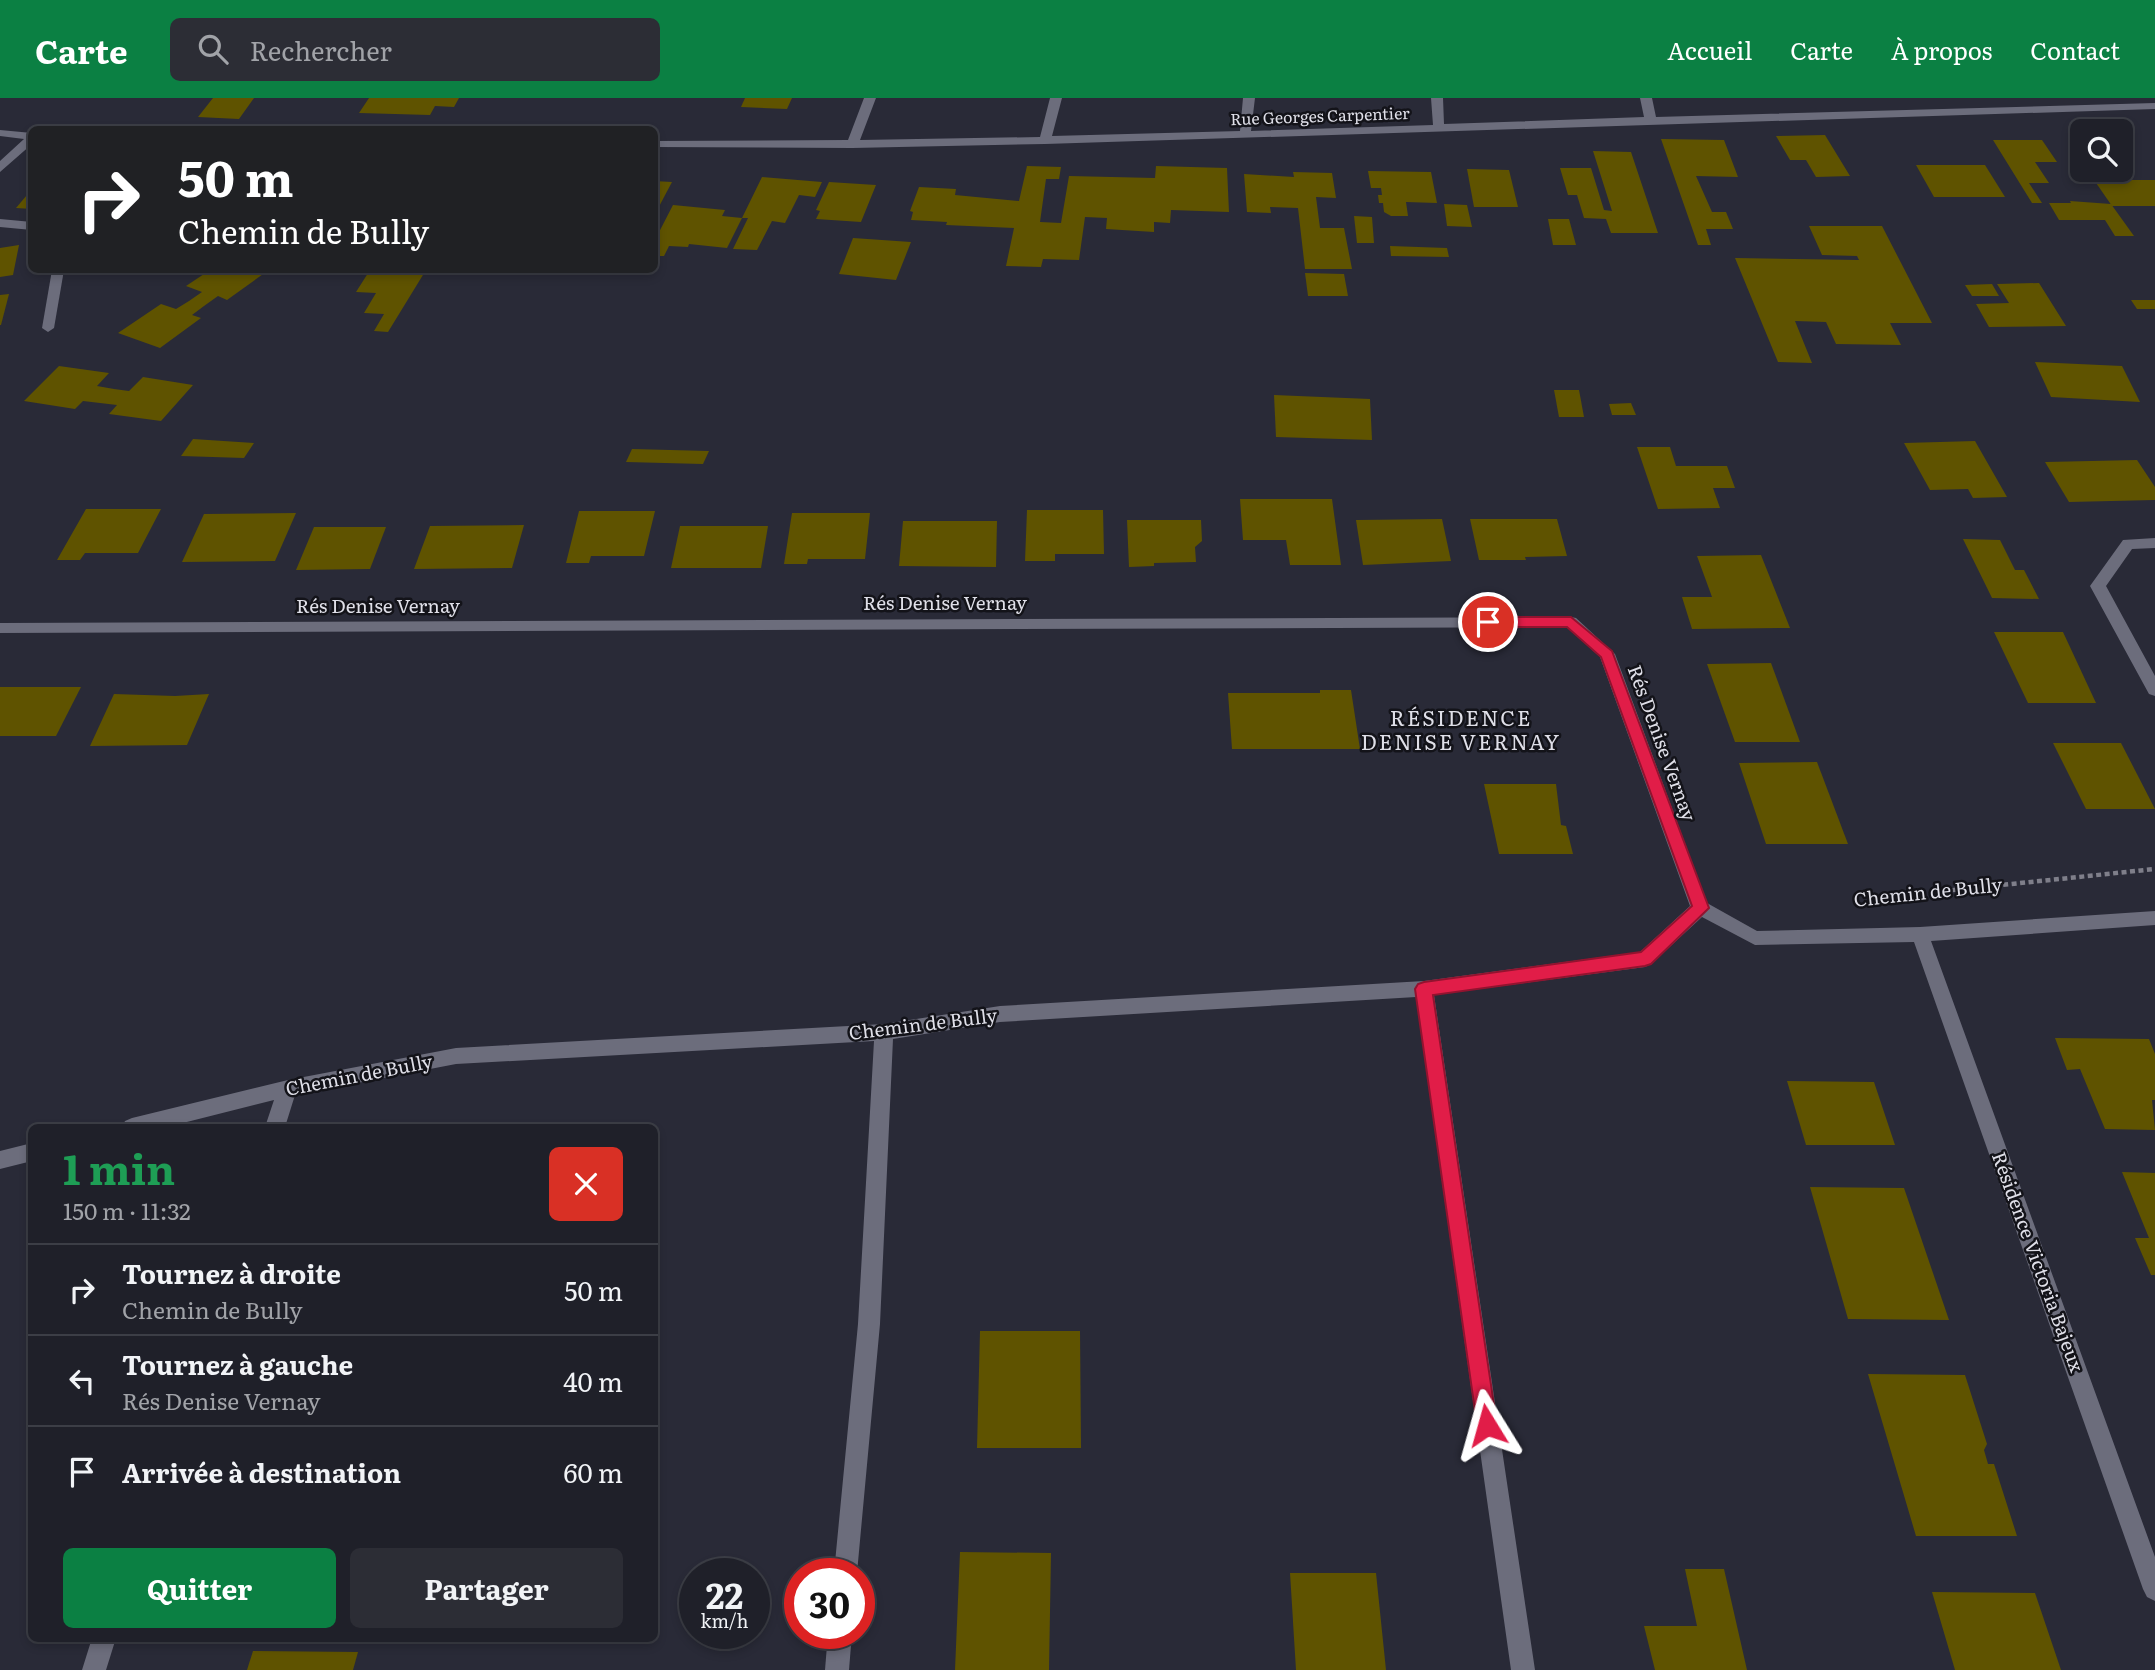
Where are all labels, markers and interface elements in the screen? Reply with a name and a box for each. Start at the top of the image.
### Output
search box [170,18,660,81]
text: Carte [35,25,128,74]
icon: search [194,30,232,68]
text: Rechercher [250,30,392,69]
text: Accueil [1667,32,1752,67]
text: Carte [1790,32,1853,67]
text: À propos [1891,32,1992,67]
text: Contact [2030,32,2120,67]
street label: Rue Georges Carpentier [1230,100,1410,130]
map controls [2070,119,2133,182]
button: search [2070,119,2133,182]
text: 50 m [178,139,294,212]
icon: right [63,154,154,245]
text: Chemin de Bully [178,206,429,254]
street label: Rés Denise Vernay [863,588,1027,616]
street label: Rés Denise Vernay [296,591,460,619]
pin [1458,592,1518,652]
icon: arrive [1469,603,1507,641]
street label: Rés Denise Vernay [1622,661,1704,825]
district label: RÉSIDENCE DENISE VERNAY [1361,701,1561,756]
street label: Chemin de Bully [1852,869,2004,913]
street label: Chemin de Bully [847,1000,999,1046]
street label: Chemin de Bully [283,1046,435,1102]
text: 1 min [63,1136,175,1198]
button: close [549,1147,623,1221]
street label: Résidence Victoria Bajeux [1986,1148,2092,1376]
text: 150 m · 11:32 [63,1193,191,1227]
text: Tournez à droite [122,1253,341,1292]
text: 50 m [564,1270,623,1309]
icon: right [63,1271,101,1309]
text: Chemin de Bully [122,1292,302,1326]
text: Tournez à gauche [122,1344,353,1383]
text: 40 m [563,1361,623,1400]
icon: left [63,1362,101,1400]
text: Rés Denise Vernay [122,1383,321,1417]
position arrow [1450,1388,1524,1462]
text: Arrivée à destination [122,1452,401,1491]
text: 60 m [564,1452,623,1491]
icon: arrive [63,1453,101,1491]
button: Quitter [63,1548,336,1628]
button: Partager [350,1548,623,1628]
speed limit sign: 30 [784,1558,875,1649]
text: 22 [706,1568,743,1620]
text: km/h [701,1607,748,1634]

